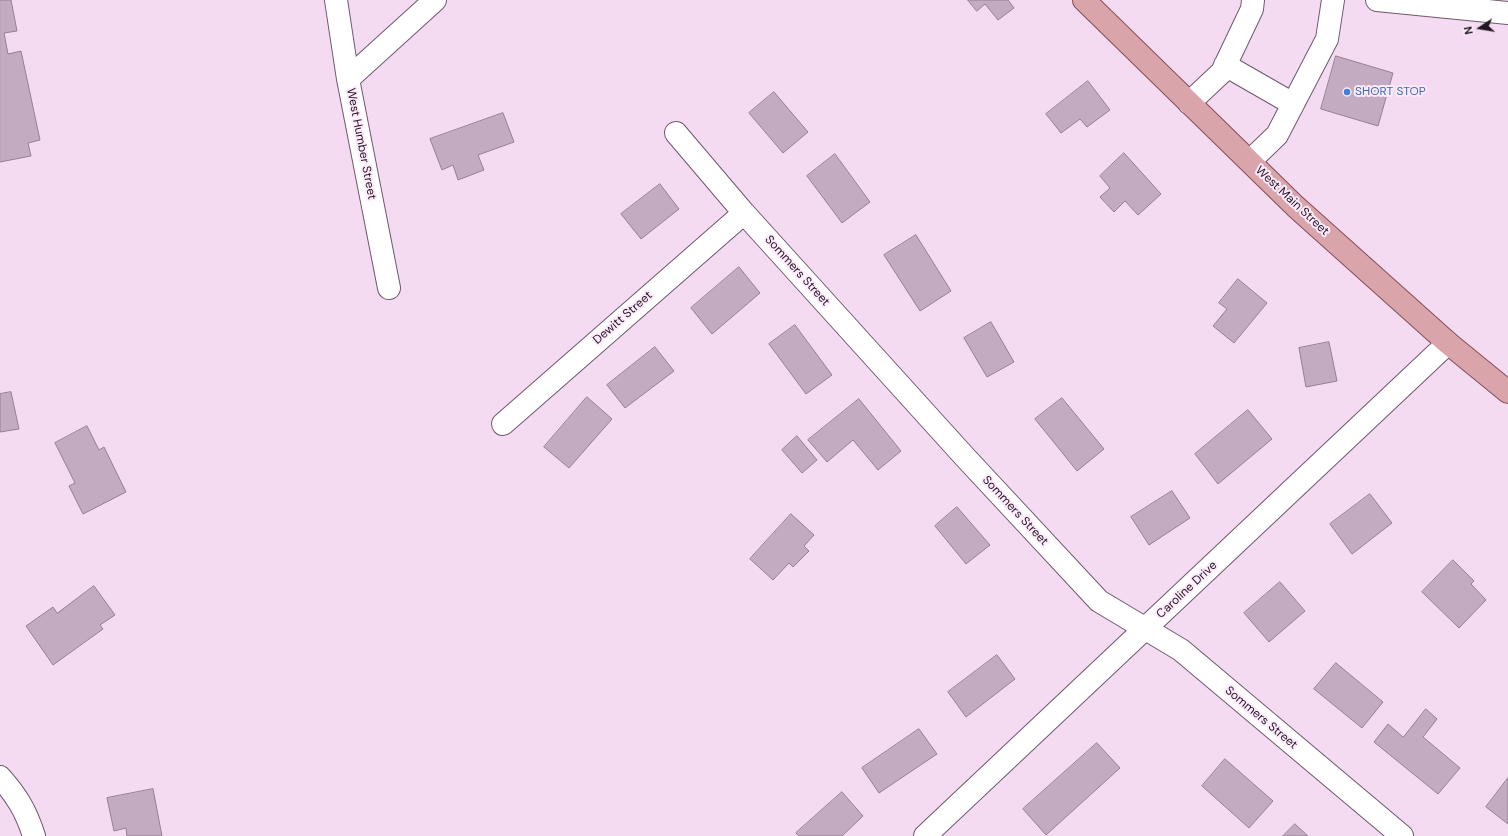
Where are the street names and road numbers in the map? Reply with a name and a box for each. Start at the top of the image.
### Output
street label: West Humber Street [343,87,379,201]
street label: West Main Street [1252,163,1332,239]
street label: Sommers Street [762,233,832,309]
street label: Dewitt Street [591,288,655,348]
street label: Sommers Street [979,473,1051,549]
street label: Caroline Drive [1154,558,1220,622]
street label: Sommers Street [1222,684,1300,752]

